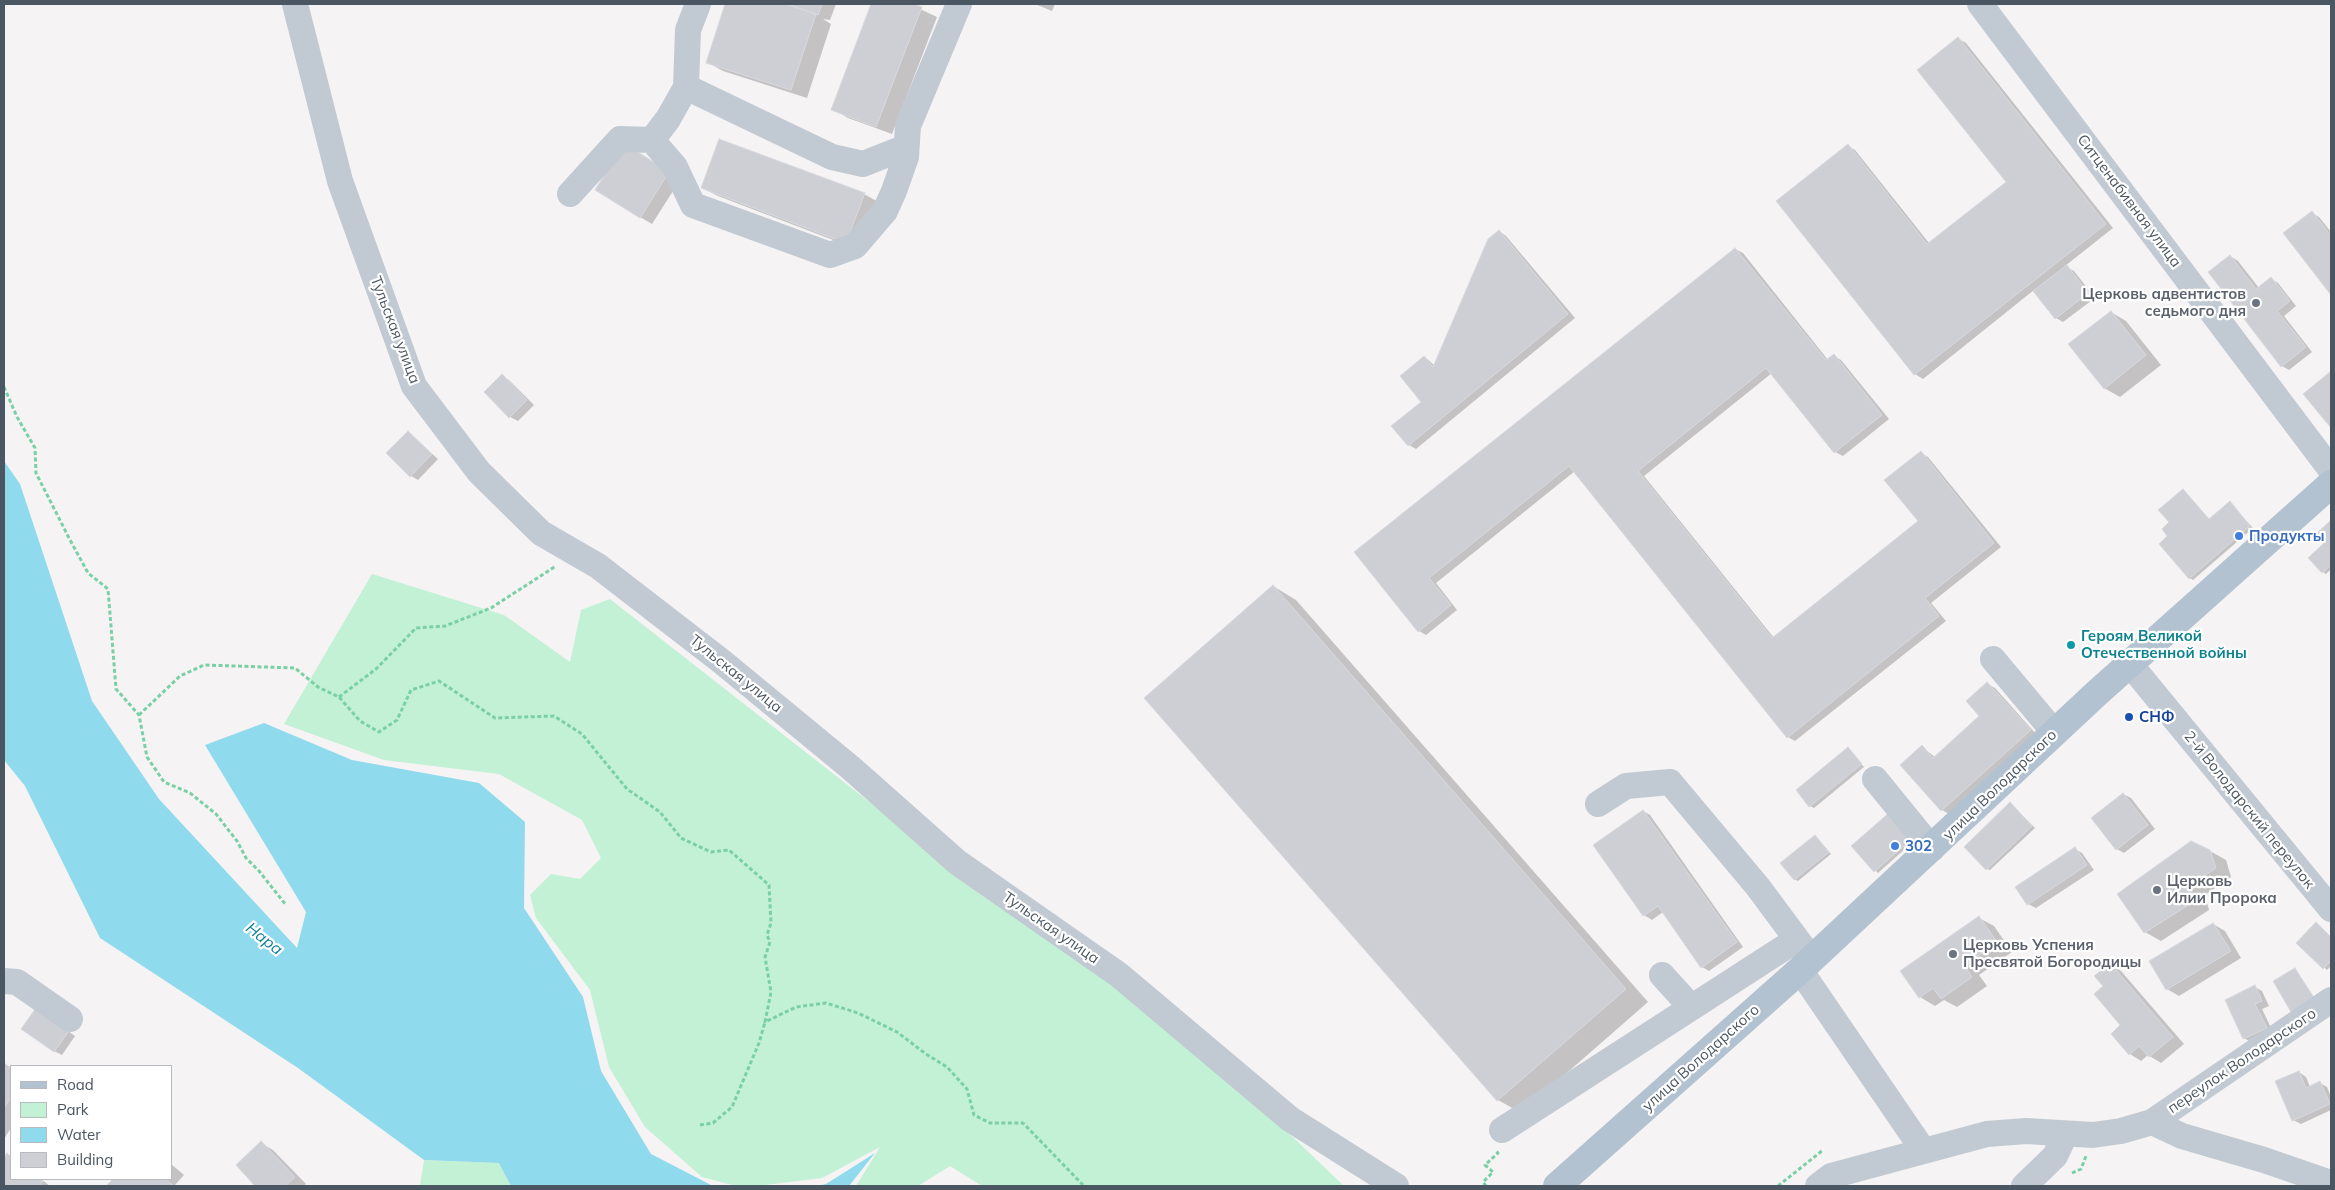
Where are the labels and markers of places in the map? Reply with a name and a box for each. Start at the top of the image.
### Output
place label: Церковь адвентистов седьмого дня [2082,285,2246,320]
marker: Церковь адвентистов седьмого дня [2250,297,2262,309]
place label: Продукты [2249,527,2325,545]
marker: Продукты [2233,530,2245,542]
place label: Героям Великой Отечественной войны [2081,627,2247,662]
marker: Героям Великой Отечественной войны [2065,639,2077,651]
place label: СНФ [2139,708,2174,726]
marker: СНФ [2123,711,2135,723]
place label: 302 [1905,837,1932,855]
marker: 302 [1889,840,1901,852]
place label: Церковь Илии Пророка [2167,872,2277,907]
marker: Церковь Илии Пророка [2151,884,2163,896]
place label: Церковь Успения Пресвятой Богородицы [1963,936,2141,971]
marker: Церковь Успения Пресвятой Богородицы [1947,948,1959,960]

